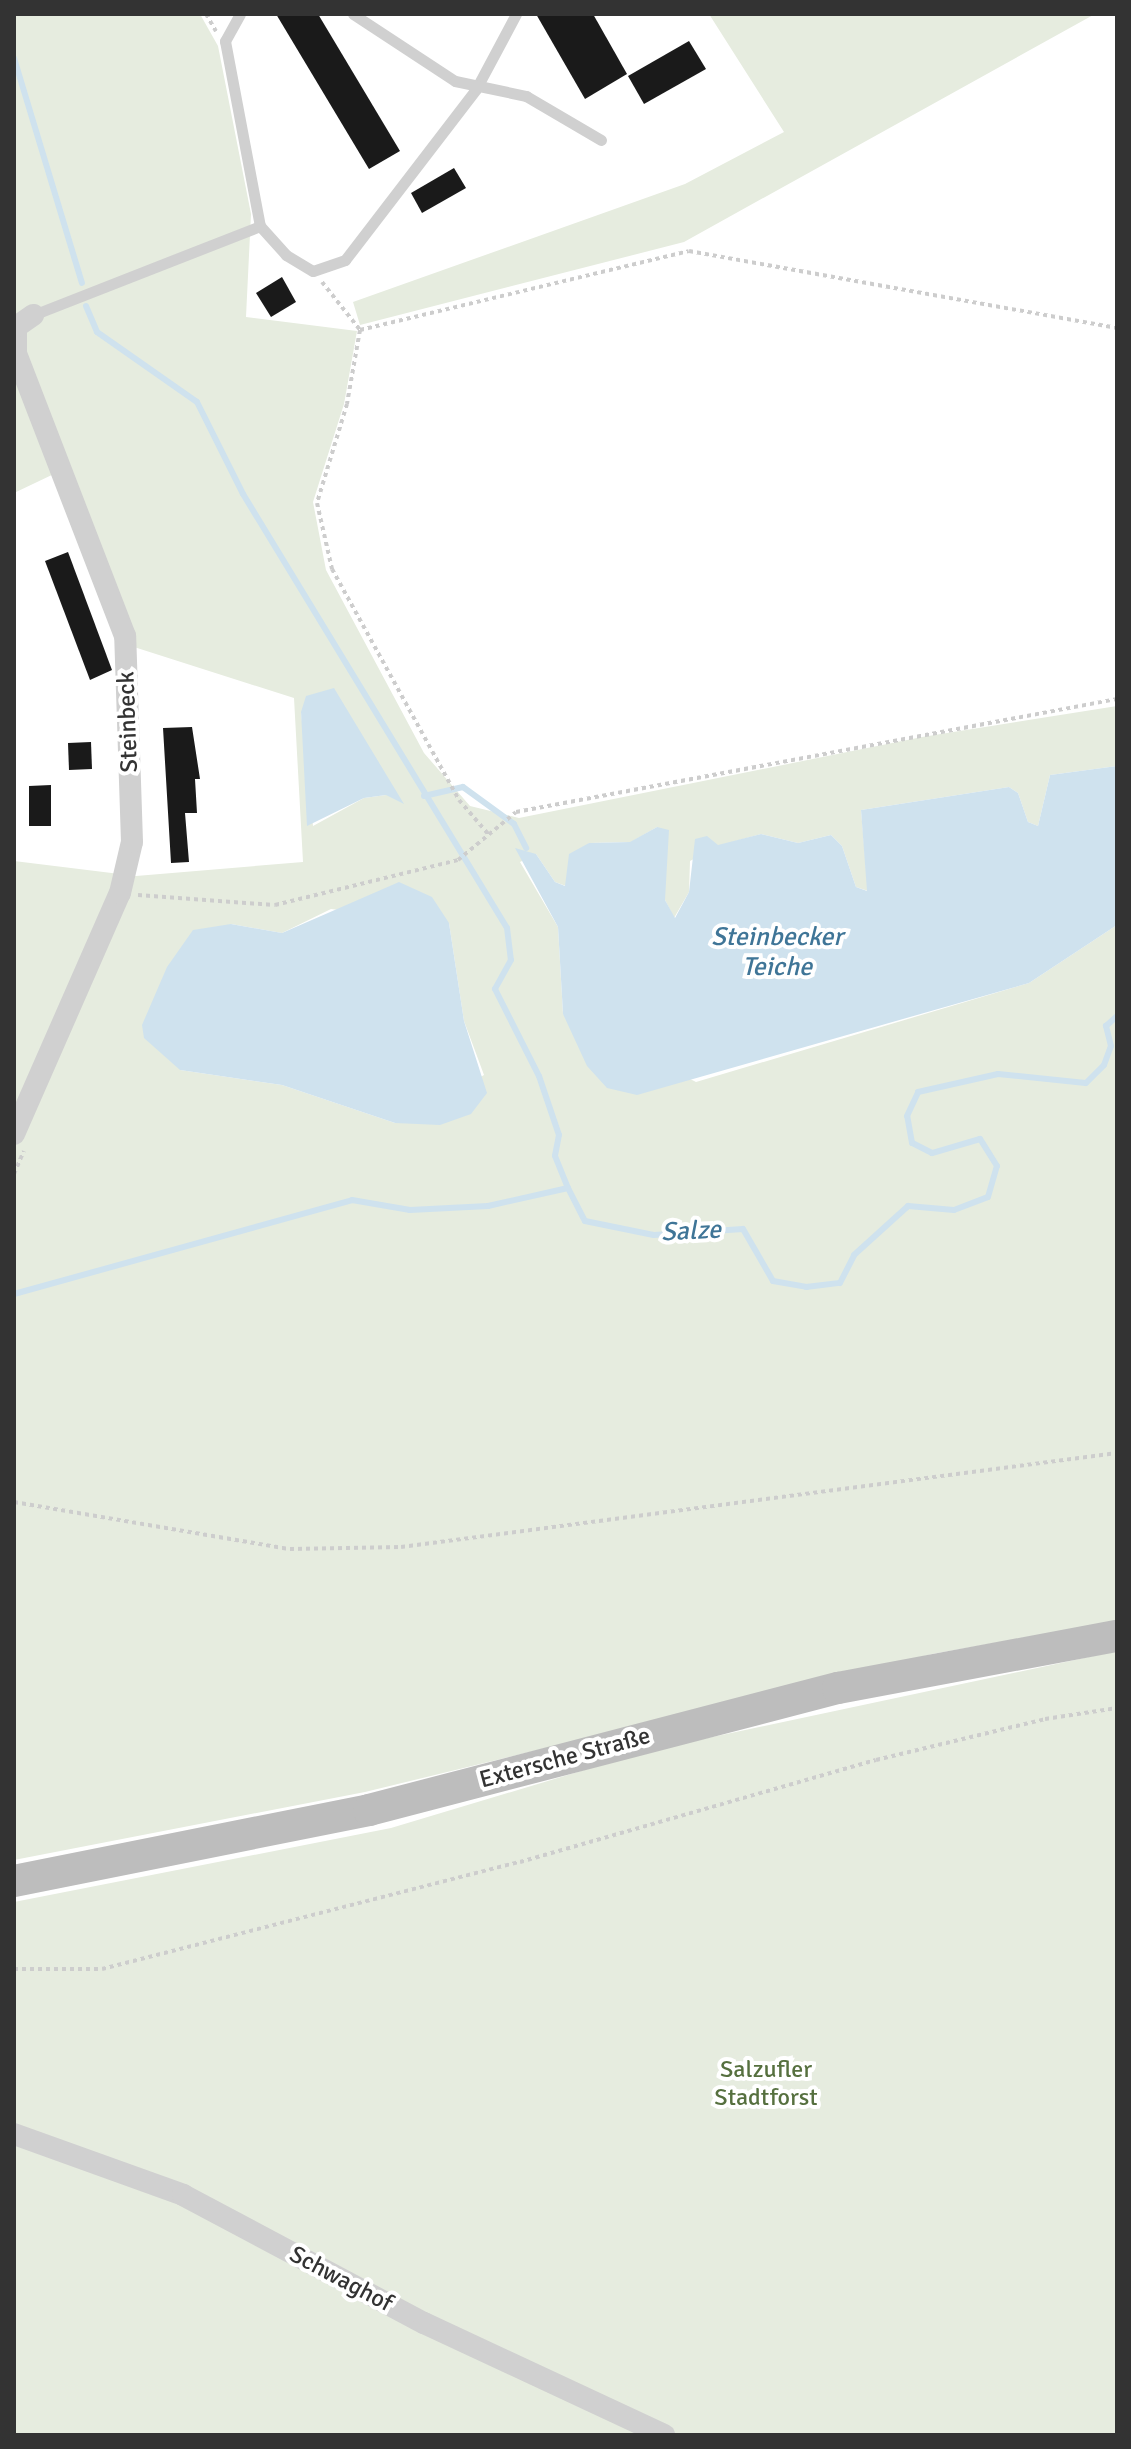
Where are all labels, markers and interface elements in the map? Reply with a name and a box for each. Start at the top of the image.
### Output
street label: Steinbeck [112,671,144,773]
water label: Steinbecker Teiche [711,922,843,984]
water label: Salze [660,1215,722,1249]
street label: Extersche Straße [477,1721,653,1795]
park label: Salzufler Stadtforst [714,2056,818,2112]
street label: Schwaghof [285,2240,397,2318]

